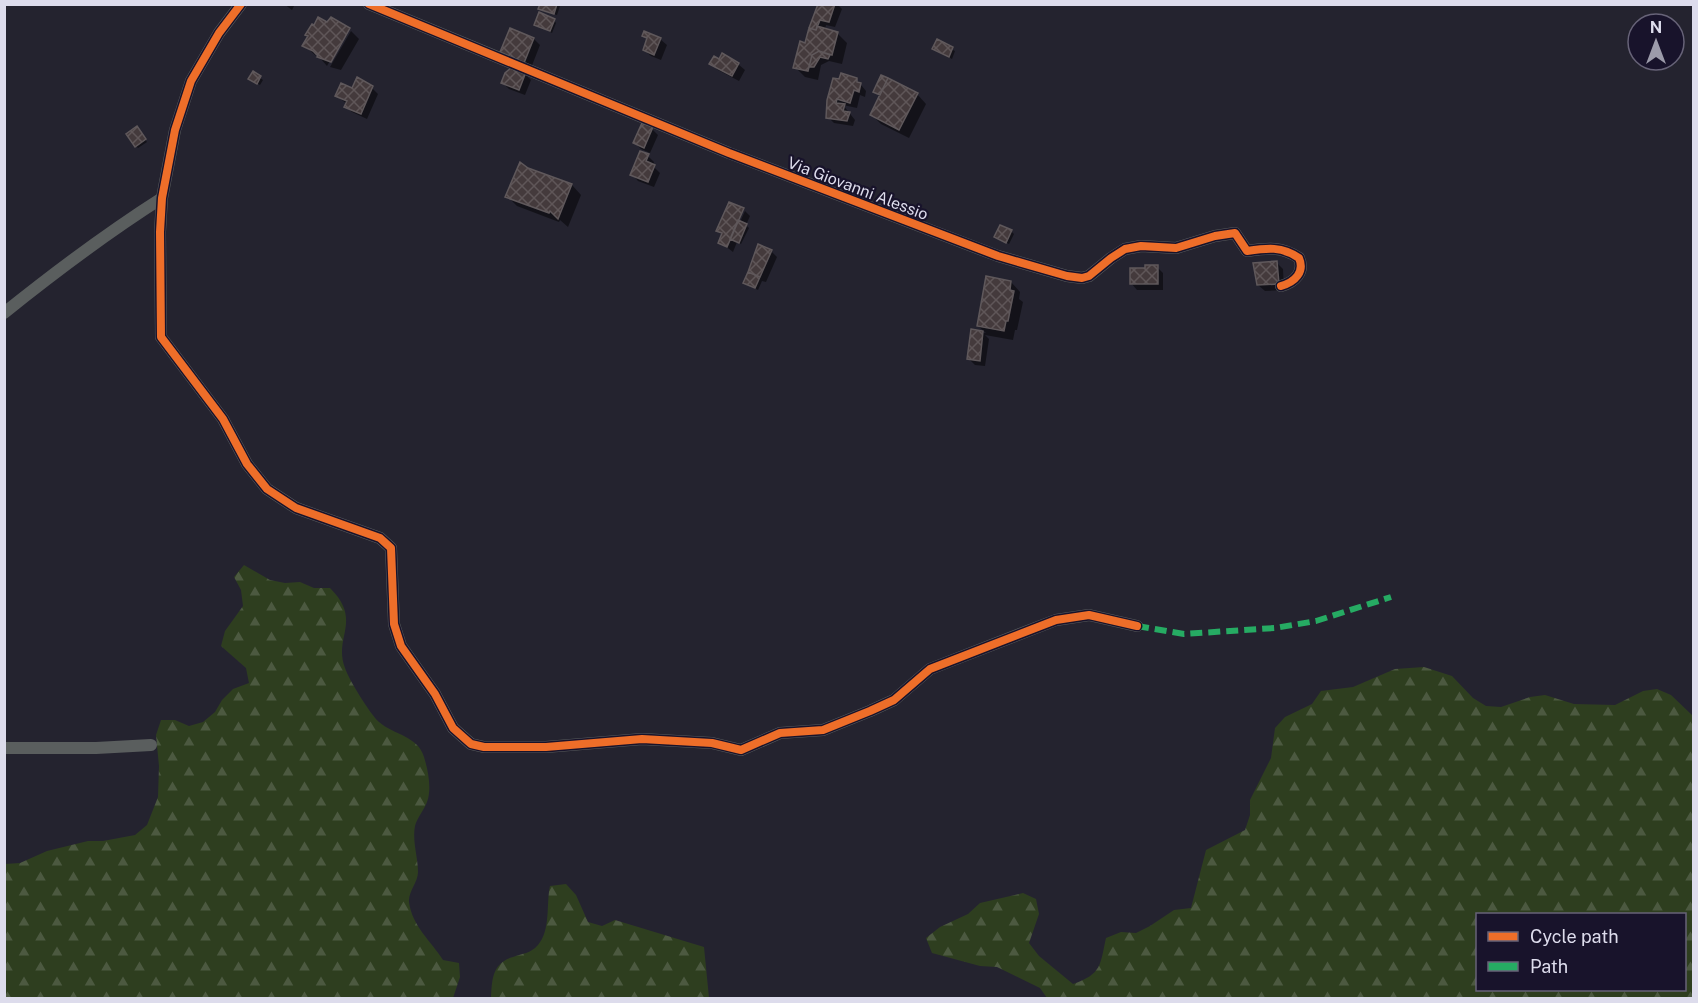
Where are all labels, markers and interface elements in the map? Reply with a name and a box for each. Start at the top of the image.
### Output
north arrow [1626,12,1686,72]
text: N [1650,18,1662,37]
street label: Via Giovanni Alessio [785,153,931,224]
legend [1476,913,1686,991]
text: Cycle path [1530,926,1619,947]
text: Path [1530,956,1568,977]

